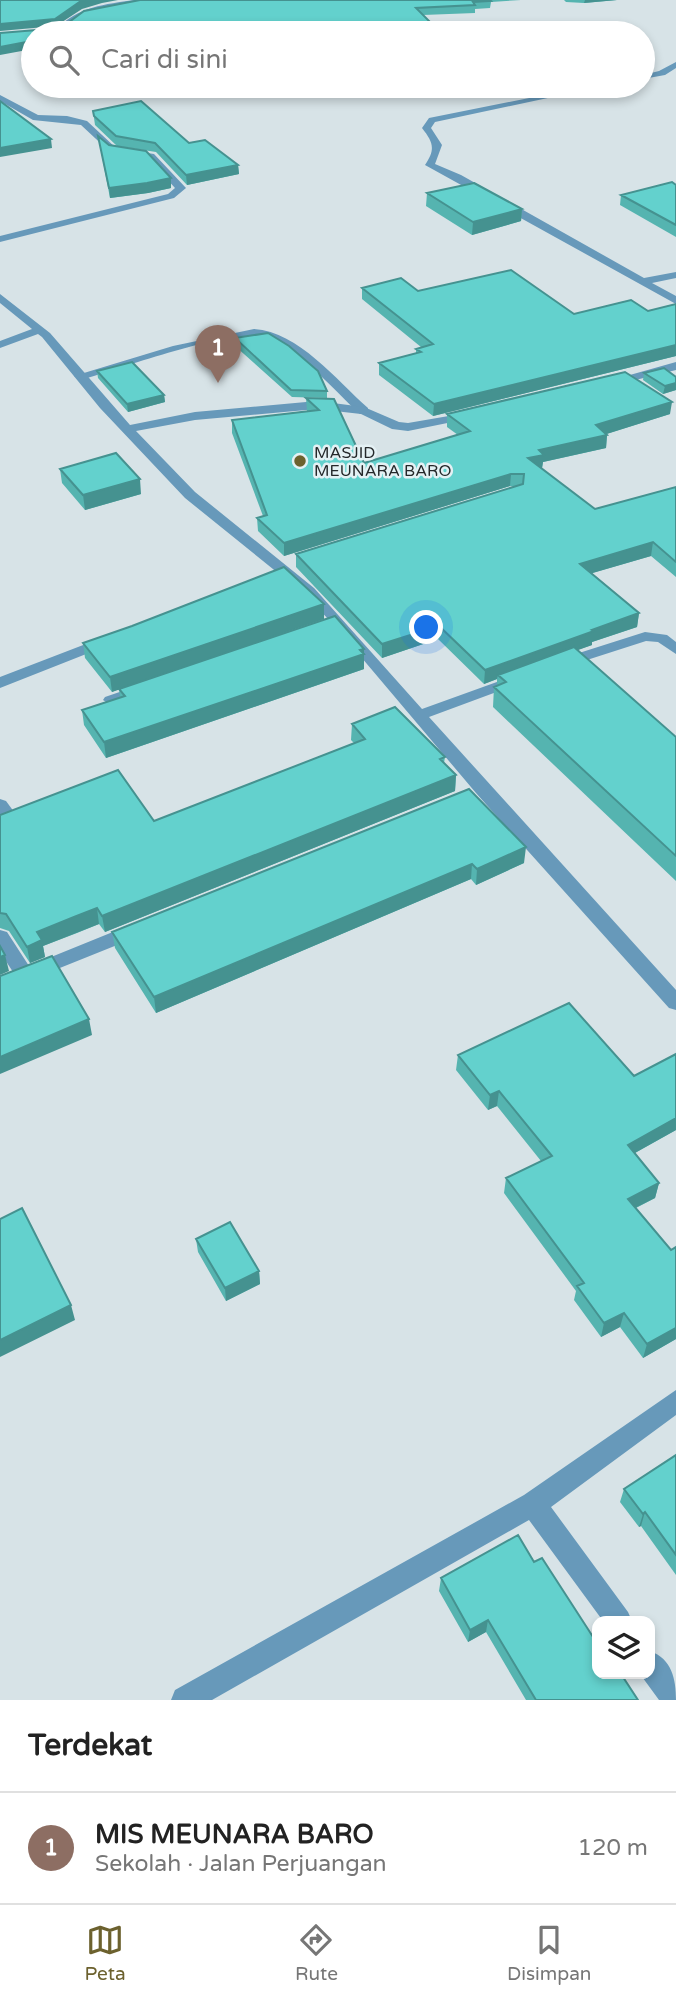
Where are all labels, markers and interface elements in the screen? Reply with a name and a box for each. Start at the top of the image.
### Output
search box [21,21,655,98]
icon: search [45,41,83,79]
text: Cari di sini [101,44,228,75]
pin: 1 [195,325,241,383]
place label: MASJID MEUNARA BARO [314,443,451,481]
marker: MASJID MEUNARA BARO [292,453,308,469]
your location [409,610,443,644]
map controls [592,1616,655,1679]
button: layers [592,1616,655,1679]
text: Terdekat [28,1727,152,1764]
text: MIS MEUNARA BARO [95,1819,374,1850]
text: 1 [44,1834,58,1862]
text: 120 m [578,1834,648,1862]
text: Sekolah · Jalan Perjuangan [95,1850,387,1878]
tab: Peta [85,1921,126,1985]
tab: Rute [295,1921,338,1985]
tab: Disimpan [507,1921,591,1985]

